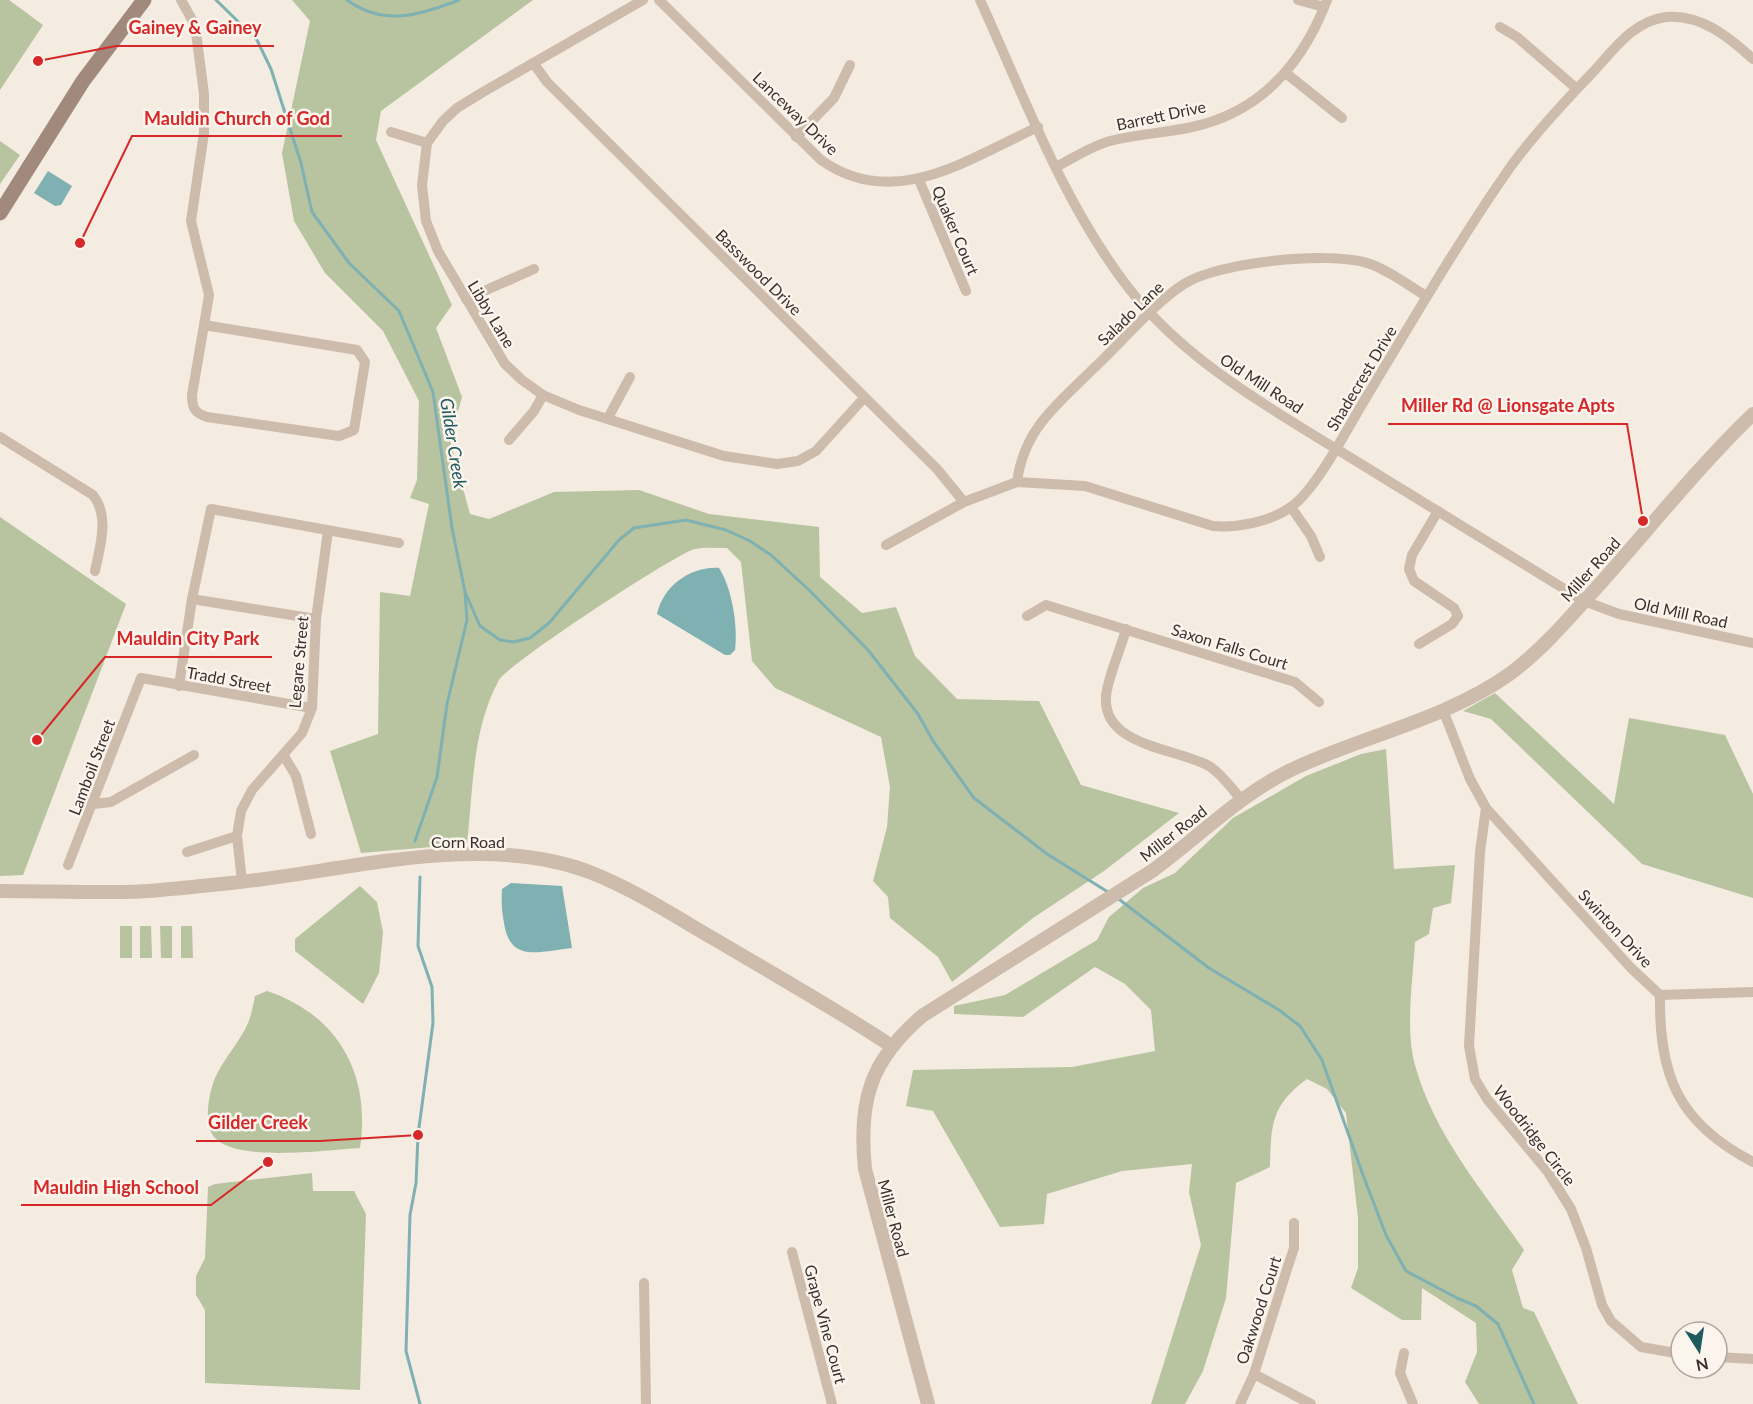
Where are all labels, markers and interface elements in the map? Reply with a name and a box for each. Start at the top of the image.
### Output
callout: Gainey & Gainey [116,10,274,46]
text: Gainey & Gainey [129,16,262,38]
street label: Lanceway Drive [749,68,843,158]
street label: Barrett Drive [1114,96,1208,134]
callout: Mauldin Church of God [132,100,342,136]
text: Mauldin Church of God [144,107,330,129]
street label: Quaker Court [929,182,983,278]
street label: Basswood Drive [712,225,806,319]
street label: Libby Lane [464,277,520,351]
street label: Salado Lane [1093,277,1167,349]
street label: Shadecrest Drive [1322,322,1400,434]
street label: Old Mill Road [1217,349,1307,417]
callout: Miller Rd @ Lionsgate Apts [1388,388,1627,424]
text: Miller Rd @ Lionsgate Apts [1401,394,1615,416]
water label: Gilder Creek [436,396,472,490]
street label: Miller Road [1556,533,1624,605]
street label: Old Mill Road [1632,593,1730,631]
street label: Legare Street [285,615,312,709]
street label: Saxon Falls Court [1169,619,1291,673]
callout: Mauldin City Park [105,621,272,657]
text: Mauldin City Park [117,627,260,649]
street label: Tradd Street [185,662,273,696]
street label: Lamboil Street [64,716,118,818]
street label: Miller Road [1136,801,1210,865]
street label: Corn Road [431,832,505,851]
street label: Swinton Drive [1575,885,1657,971]
street label: Woodridge Circle [1490,1081,1580,1189]
callout: Gilder Creek [196,1105,320,1141]
text: Gilder Creek [208,1111,308,1133]
callout: Mauldin High School [21,1169,211,1205]
text: Mauldin High School [33,1176,199,1198]
street label: Miller Road [875,1177,913,1259]
street label: Oakwood Court [1232,1253,1284,1366]
street label: Grape Vine Court [801,1262,851,1386]
north arrow [1669,1320,1729,1380]
text: N [1694,1355,1710,1376]

